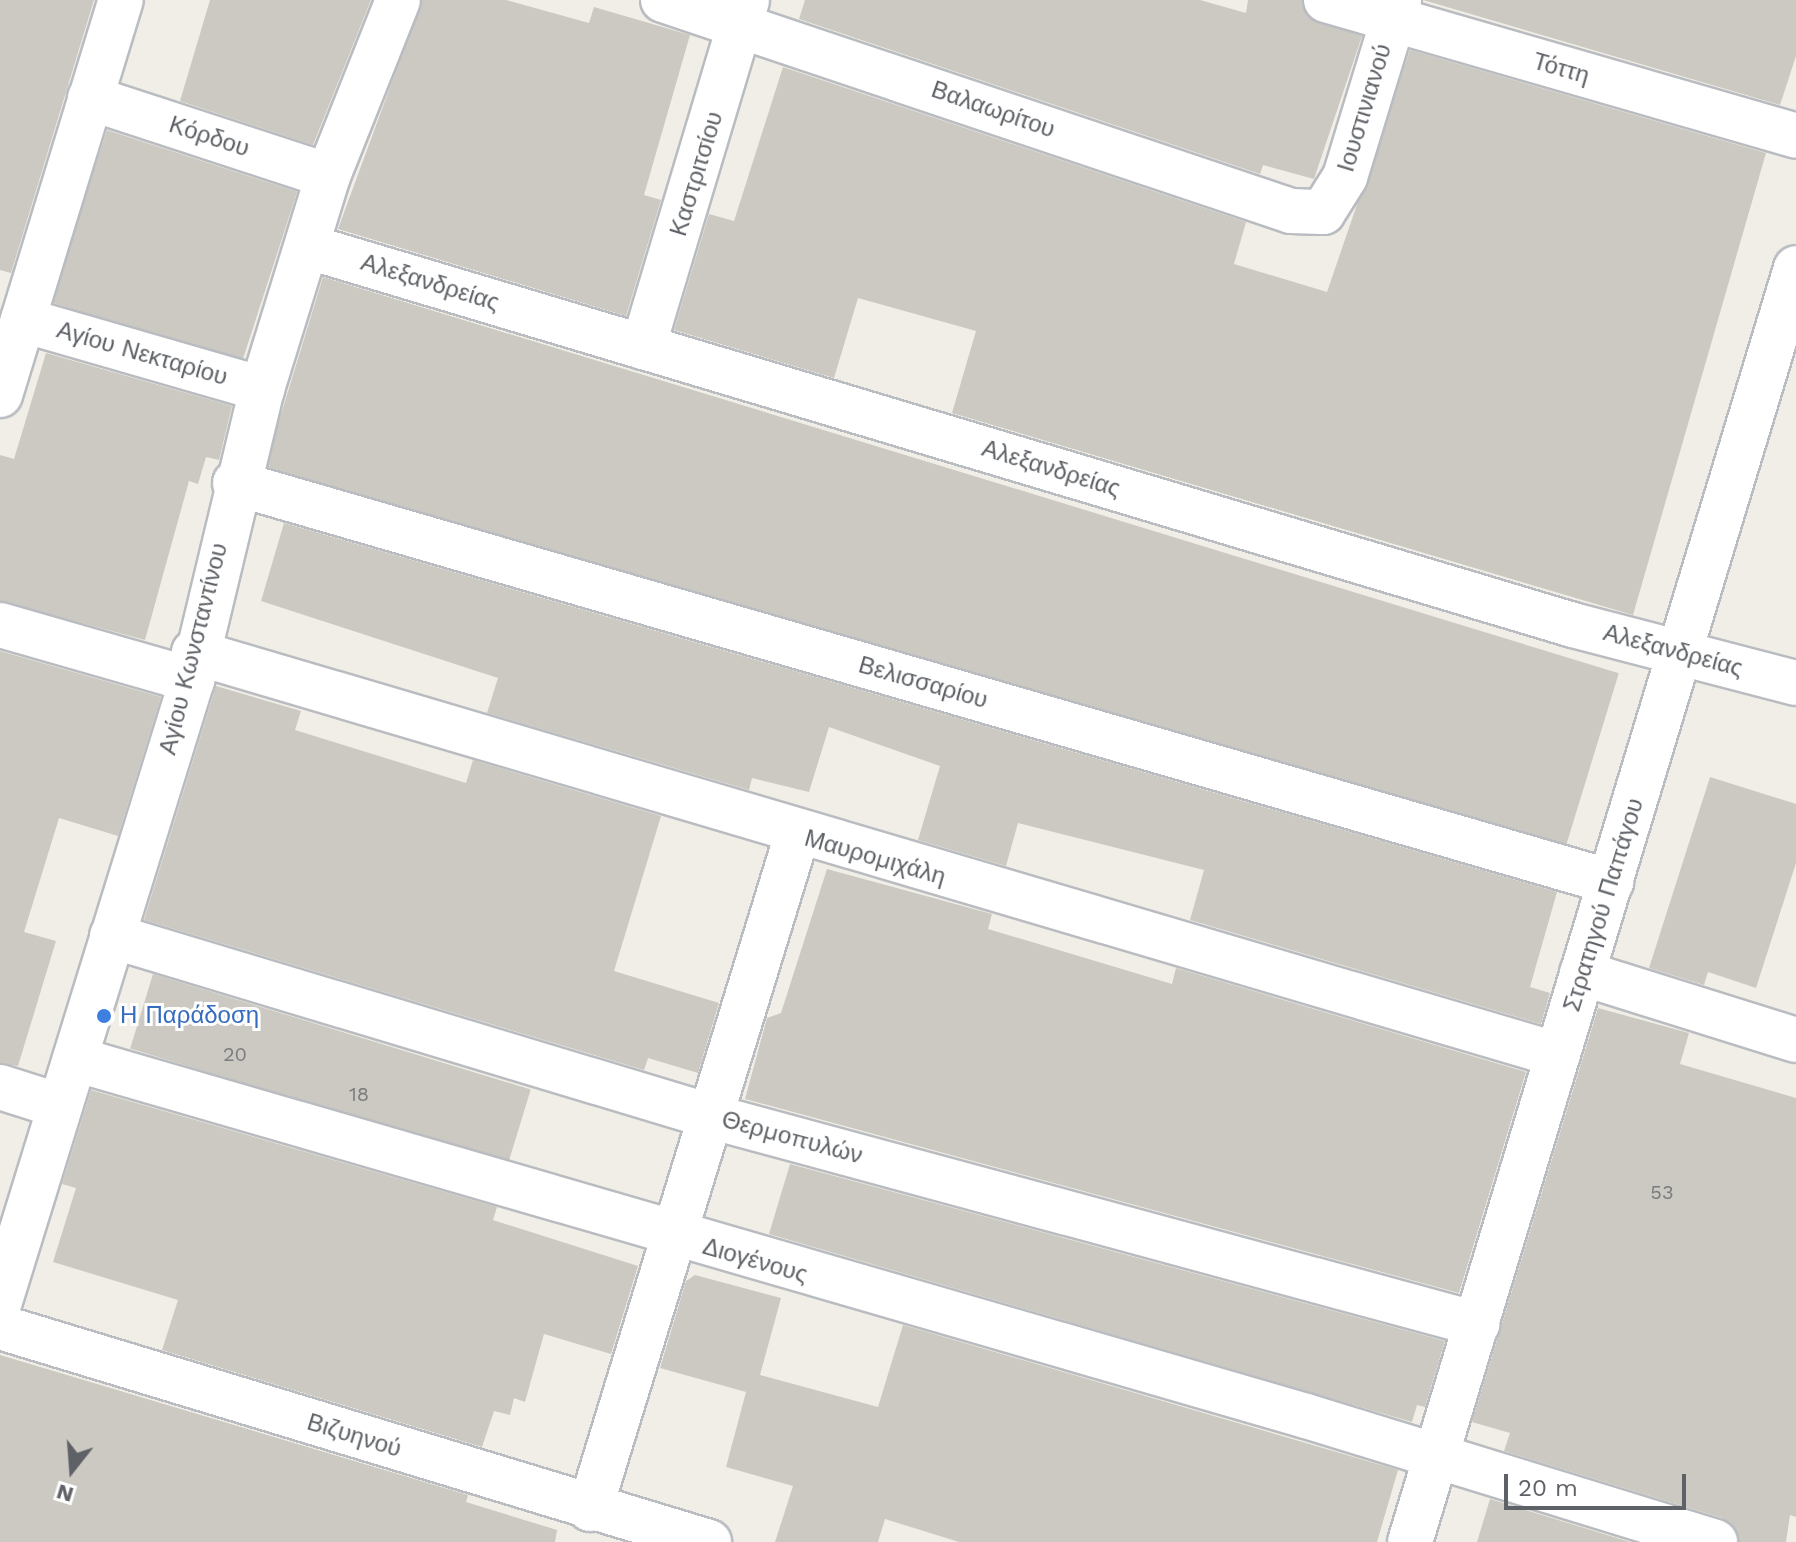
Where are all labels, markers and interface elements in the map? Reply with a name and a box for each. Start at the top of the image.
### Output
street label: Ιουστινιανού [1332,40,1398,176]
street label: Τόττη [1529,47,1593,91]
street label: Βαλαωρίτου [927,75,1059,145]
street label: Καστριτσίου [664,108,730,240]
street label: Κόρδου [165,111,253,163]
street label: Αλεξανδρείας [357,248,503,318]
street label: Αγίου Νεκταρίου [53,316,231,392]
street label: Αλεξανδρείας [978,434,1124,504]
street label: Αγίου Κωνσταντίνου [154,540,234,758]
street label: Αλεξανδρείας [1600,619,1746,683]
street label: Βελισσαρίου [855,651,991,715]
street label: Στρατηγού Παπάγου [1558,795,1650,1015]
street label: Μαυρομιχάλη [801,824,949,892]
place label: Η Παράδοση [120,1002,259,1030]
marker: Η Παράδοση [95,1007,113,1025]
house number: 20 [223,1042,247,1066]
house number: 18 [349,1082,369,1106]
street label: Θερμοπυλών [719,1105,865,1171]
house number: 53 [1650,1180,1674,1204]
street label: Διογένους [699,1232,811,1290]
street label: Βιζυηνού [303,1408,405,1464]
north arrow [32,1430,112,1510]
scale bar [1508,1458,1690,1508]
text: 20 m [1518,1474,1578,1502]
text: N [53,1479,76,1508]

